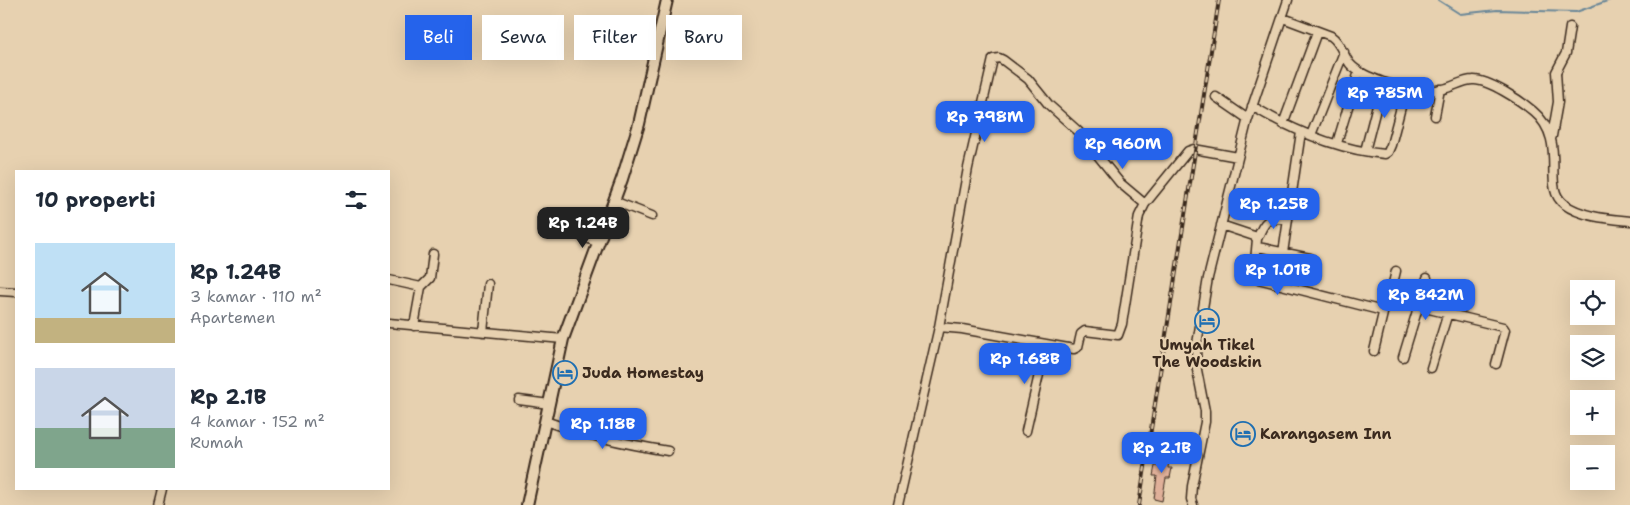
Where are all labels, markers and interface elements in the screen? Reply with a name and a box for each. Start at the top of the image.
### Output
chip: Beli [405,15,472,60]
chip: Sewa [482,15,564,60]
chip: Filter [574,15,656,60]
chip: Baru [666,15,742,60]
pin: Rp 785M [1339,76,1431,119]
text: Rp 785M [1347,82,1423,103]
pin: Rp 798M [939,100,1031,143]
text: Rp 798M [947,106,1023,127]
pin: Rp 960M [1077,128,1169,170]
text: Rp 960M [1085,133,1161,154]
text: 10 properti [35,186,156,214]
icon: filters [342,186,370,214]
pin: Rp 1.25B [1222,188,1326,230]
text: Rp 1.25B [1239,193,1309,214]
pin: Rp 1.24B [531,206,635,249]
text: Rp 1.24B [548,212,618,233]
pin: Rp 1.01B [1226,254,1330,296]
text: Rp 1.24B [190,258,281,286]
text: Rp 1.01B [1245,259,1311,280]
icon: home [75,263,135,323]
pin: Rp 842M [1380,278,1472,321]
map controls [1570,280,1615,490]
button: locate [1570,280,1615,325]
text: Rp 842M [1388,284,1464,305]
text: 3 kamar · 110 m² [190,286,322,307]
text: Apartemen [190,307,275,328]
hotel icon: Umyah Tikel The Woodskin [1194,308,1220,334]
place label: Umyah Tikel The Woodskin [1152,335,1262,372]
button: layers [1570,335,1615,380]
pin: Rp 1.68B [973,342,1077,385]
text: Rp 1.68B [990,348,1060,369]
hotel icon: Juda Homestay [552,360,578,386]
place label: Juda Homestay [582,363,704,383]
text: Rp 2.1B [190,383,267,411]
icon: home [75,388,135,448]
button: + [1570,390,1615,435]
pin: Rp 1.18B [551,408,655,450]
text: 4 kamar · 152 m² [190,411,325,432]
text: Rp 1.18B [571,413,635,434]
hotel icon: Karangasem Inn [1230,421,1256,447]
place label: Karangasem Inn [1260,424,1392,444]
text: Rumah [190,432,244,453]
pin: Rp 2.1B [1116,432,1208,474]
text: Rp 2.1B [1133,437,1191,458]
button: − [1570,445,1615,490]

